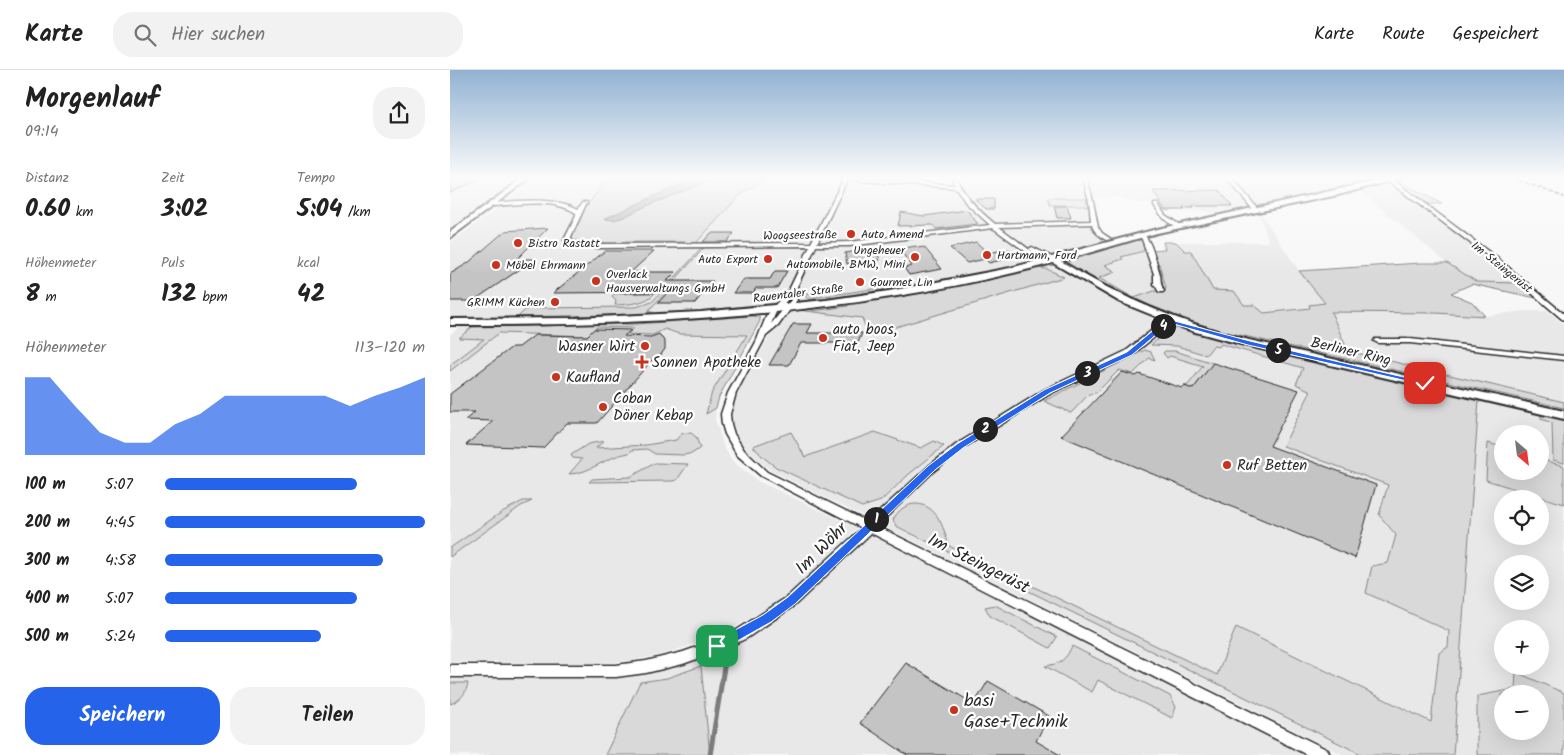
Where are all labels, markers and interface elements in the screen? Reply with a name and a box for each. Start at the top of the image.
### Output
search box [113,12,463,57]
text: Karte [25,15,83,54]
text: Hier suchen [171,20,265,50]
text: Karte [1314,20,1354,49]
text: Route [1382,20,1425,49]
text: Gespeichert [1453,20,1539,49]
icon: search [131,21,159,49]
text: Morgenlauf [25,77,159,122]
button: share [373,87,425,139]
text: 09:14 [25,119,59,144]
text: Distanz [25,167,69,189]
text: Zeit [161,167,185,189]
text: Tempo [297,167,335,189]
text: 0.60 [25,189,70,229]
text: 3:02 [161,189,208,229]
text: 5:04 [297,189,342,229]
text: km [70,201,93,223]
text: /km [342,201,371,223]
street label: Woogseestraße [763,225,838,246]
place label: Auto Amend [861,225,925,244]
marker: Auto Amend [845,228,857,240]
place label: Bistro Rastatt [528,234,600,253]
marker: Bistro Rastatt [512,237,524,249]
street label: Im Steingerüst [1467,237,1537,298]
place label: Ungeheuer Automobile, BMW, Mini [786,241,906,274]
place label: Hartmann, Ford [997,246,1077,265]
marker: Hartmann, Ford [981,249,993,261]
place label: Auto Export [698,250,758,269]
marker: Ungeheuer Automobile, BMW, Mini [909,251,921,263]
text: Höhenmeter [25,252,96,274]
text: Puls [161,252,185,274]
text: kcal [297,252,320,274]
marker: Auto Export [762,253,774,265]
place label: Möbel Ehrmann [506,256,586,275]
marker: Möbel Ehrmann [490,259,502,271]
place label: Overlack Hausverwaltungs GmbH [606,265,725,298]
place label: Gourmet Lin [870,273,933,292]
text: 8 [25,274,40,314]
text: 132 [161,274,197,314]
text: 42 [297,274,325,314]
marker: Overlack Hausverwaltungs GmbH [590,275,602,287]
marker: Gourmet Lin [854,276,866,288]
street label: Rauentaler Straße [752,278,845,308]
text: m [40,286,57,308]
text: bpm [197,286,228,308]
place label: GRIMM Küchen [467,293,545,312]
marker: GRIMM Küchen [549,296,561,308]
pin: 4 [1150,314,1176,338]
text: 4 [1160,315,1167,337]
place label: auto boos, Fiat, Jeep [833,318,897,359]
street label: Berliner Ring [1308,331,1393,373]
marker: auto boos, Fiat, Jeep [817,332,829,344]
text: Höhenmeter [25,335,106,360]
text: 113–120 m [355,335,425,360]
place label: Wasner Wirt [558,335,635,359]
pin: 5 [1266,338,1290,362]
text: 5 [1275,339,1282,361]
marker: Wasner Wirt [639,340,651,352]
place label: Sonnen Apotheke [652,351,761,375]
marker: Sonnen Apotheke [636,356,648,368]
pin: 3 [1074,360,1100,386]
text: 3 [1084,362,1091,384]
pin [1404,362,1446,404]
place label: Kaufland [566,366,620,390]
icon: check [1411,369,1439,397]
marker: Kaufland [550,371,562,383]
place label: Coban Döner Kebap [613,387,693,428]
marker: Coban Döner Kebap [597,401,609,413]
pin: 2 [972,416,998,442]
text: 2 [981,418,990,440]
north arrow [1494,425,1549,480]
map controls [1494,425,1549,740]
place label: Ruf Betten [1237,454,1307,478]
marker: Ruf Betten [1221,459,1233,471]
text: 100 m [25,472,66,497]
text: 5:07 [105,472,133,497]
button: locate [1494,490,1549,545]
pin: 1 [864,506,888,532]
text: 1 [874,508,879,530]
text: 200 m [25,510,70,535]
text: 4:45 [105,510,135,535]
street label: Im Wöhr [789,515,856,582]
street label: Im Steingerüst [922,526,1035,603]
text: 300 m [25,548,69,573]
text: 4:58 [105,548,136,573]
button: layers [1494,555,1549,610]
text: 400 m [25,586,69,611]
text: 5:07 [105,586,133,611]
button: + [1494,620,1549,675]
text: 500 m [25,624,69,649]
text: 5:24 [105,624,136,649]
pin [696,625,738,667]
icon: arrive [703,632,731,660]
button: − [1494,685,1549,740]
button: Speichern [25,687,220,745]
button: Teilen [230,687,425,745]
place label: basi Gase+Technik [964,687,1068,737]
marker: basi Gase+Technik [948,704,960,716]

